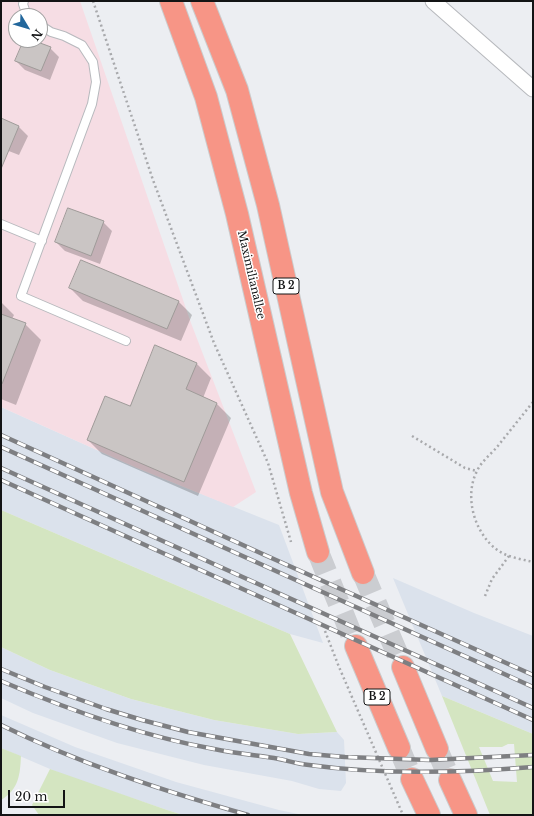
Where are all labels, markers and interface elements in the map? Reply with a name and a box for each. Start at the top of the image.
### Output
north arrow [8,8,48,48]
text: N [28,26,45,43]
street label: Maximilianallee [234,229,268,321]
road number: B 2 [273,278,299,294]
road number: B 2 [364,689,390,705]
scale bar [10,782,67,808]
text: 20 m [15,789,47,804]

